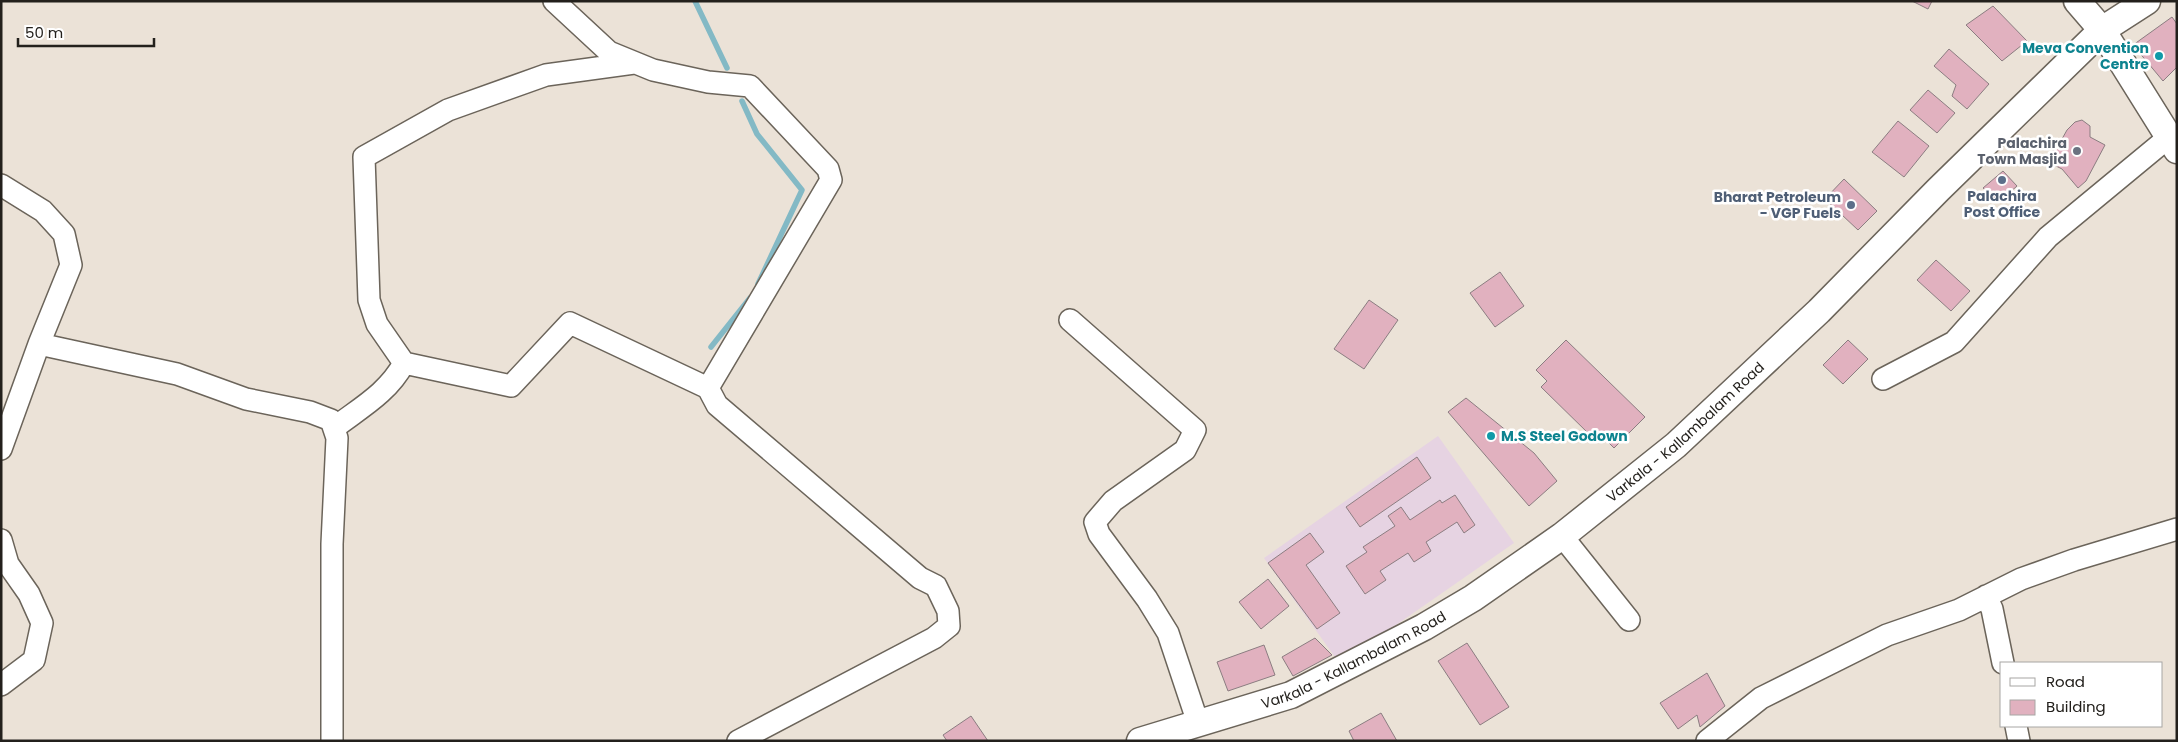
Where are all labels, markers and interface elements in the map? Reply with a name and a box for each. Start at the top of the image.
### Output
scale bar [18,15,154,47]
text: 50 m [25,22,63,43]
place label: Meva Convention Centre [2022,38,2149,74]
marker: Meva Convention Centre [2153,50,2165,62]
place label: Palachira Town Masjid [1977,133,2067,169]
marker: Palachira Town Masjid [2071,145,2083,157]
marker: Palachira Post Office [1996,174,2008,186]
place label: Palachira Post Office [1964,186,2041,222]
place label: Bharat Petroleum - VGP Fuels [1714,187,1841,223]
marker: Bharat Petroleum - VGP Fuels [1845,199,1857,211]
street label: Varkala - Kallambalam Road [1602,357,1769,507]
place label: M.S Steel Godown [1501,426,1628,446]
marker: M.S Steel Godown [1485,430,1497,442]
street label: Varkala - Kallambalam Road [1259,606,1450,714]
legend [2000,662,2163,727]
text: Road [2046,671,2085,692]
text: Building [2046,696,2106,717]

